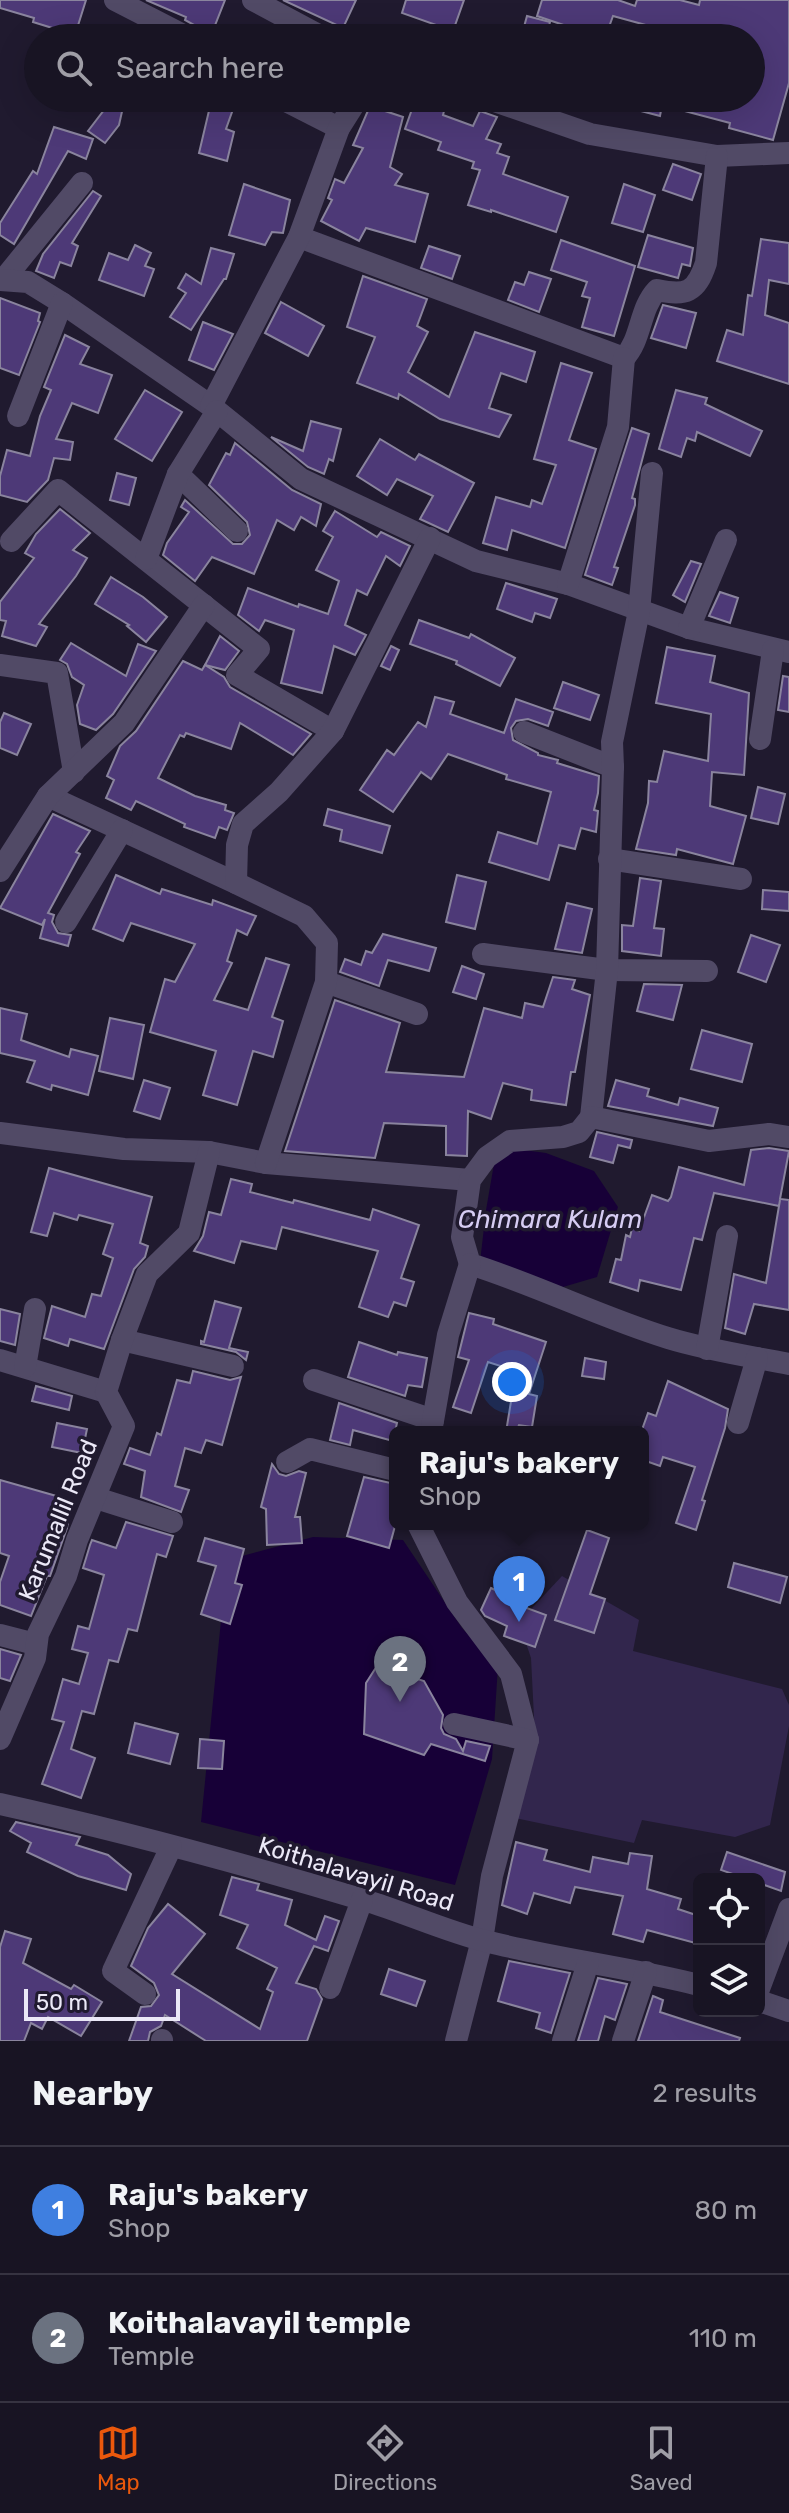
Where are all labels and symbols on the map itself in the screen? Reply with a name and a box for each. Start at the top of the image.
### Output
water label: Chimara Kulam [458,1204,642,1235]
your location [492,1362,532,1402]
street label: Karumallil Road [13,1435,103,1605]
pin: 1 [493,1556,545,1622]
pin: 2 [374,1636,426,1702]
street label: Koithalavayil Road [255,1831,457,1917]
scale bar [24,1985,180,2021]

